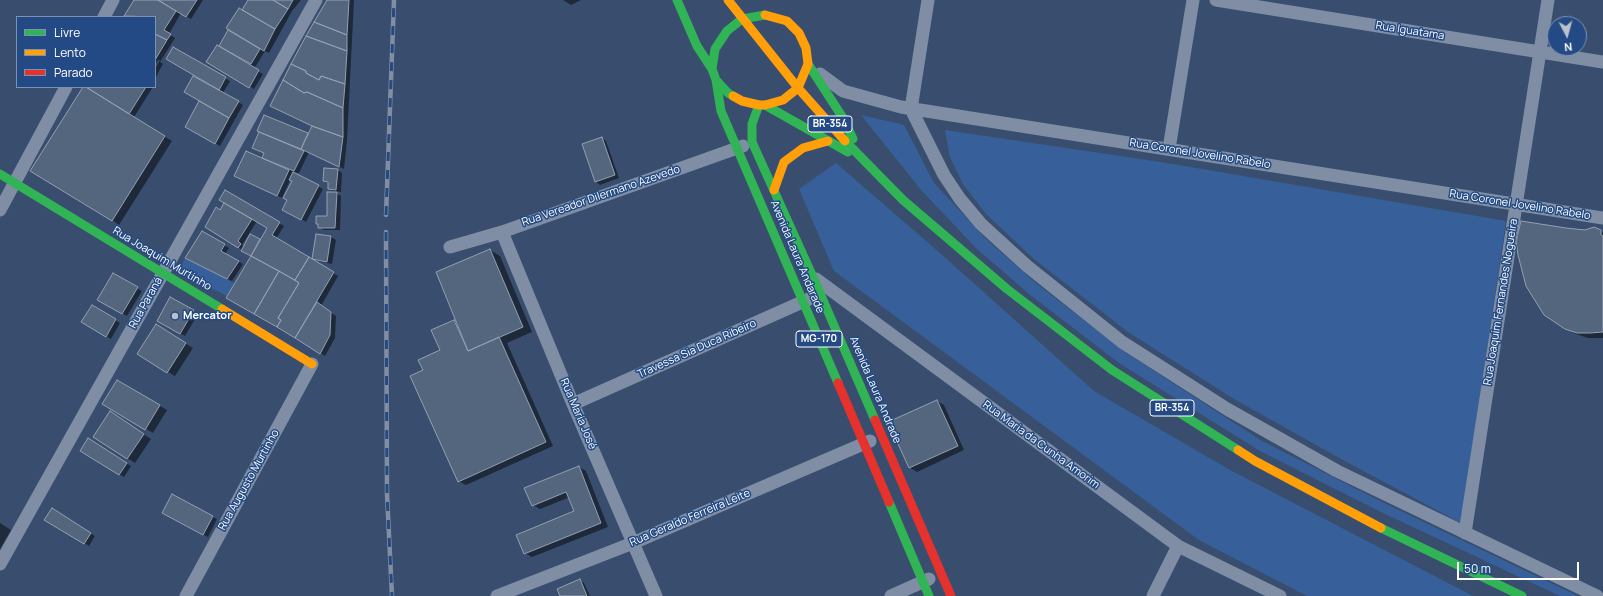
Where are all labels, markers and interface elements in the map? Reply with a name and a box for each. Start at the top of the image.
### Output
legend [16,16,156,88]
north arrow [1547,16,1587,56]
street label: Rua Iguatama [1375,19,1445,43]
text: Livre [54,24,80,41]
text: N [1563,40,1573,55]
text: Lento [54,44,86,61]
text: Parado [54,64,93,81]
road number: BR-354 [808,116,852,132]
street label: Rua Coronel Jovelino Rabelo [1128,136,1272,172]
street label: Rua Vereador Dilermano Azevedo [520,163,682,229]
street label: Rua Coronel Jovelino Rabelo [1448,187,1592,223]
street label: Avenida Laura Andarade [767,199,827,315]
street label: Rua Joaquim Fernandes Nogueira [1481,218,1521,386]
street label: Rua Joaquim Murtinho [110,224,214,294]
street label: Rua Paraná [126,275,166,331]
place label: Mercator [183,309,232,323]
marker: Mercator [170,311,180,321]
street label: Travessa Sia Duca Ribeiro [636,317,758,381]
road number: MG-170 [796,331,842,347]
street label: Avenida Laura Andrade [846,334,904,446]
street label: Rua Maria José [557,377,599,451]
street label: Rua Maria da Cunha Amorim [980,398,1102,492]
road number: BR-354 [1150,400,1194,416]
street label: Rua Augusto Murtinho [216,427,282,533]
street label: Rua Geraldo Ferreira Leite [628,487,752,549]
scale bar [1459,554,1581,580]
text: 50 m [1464,560,1491,577]

